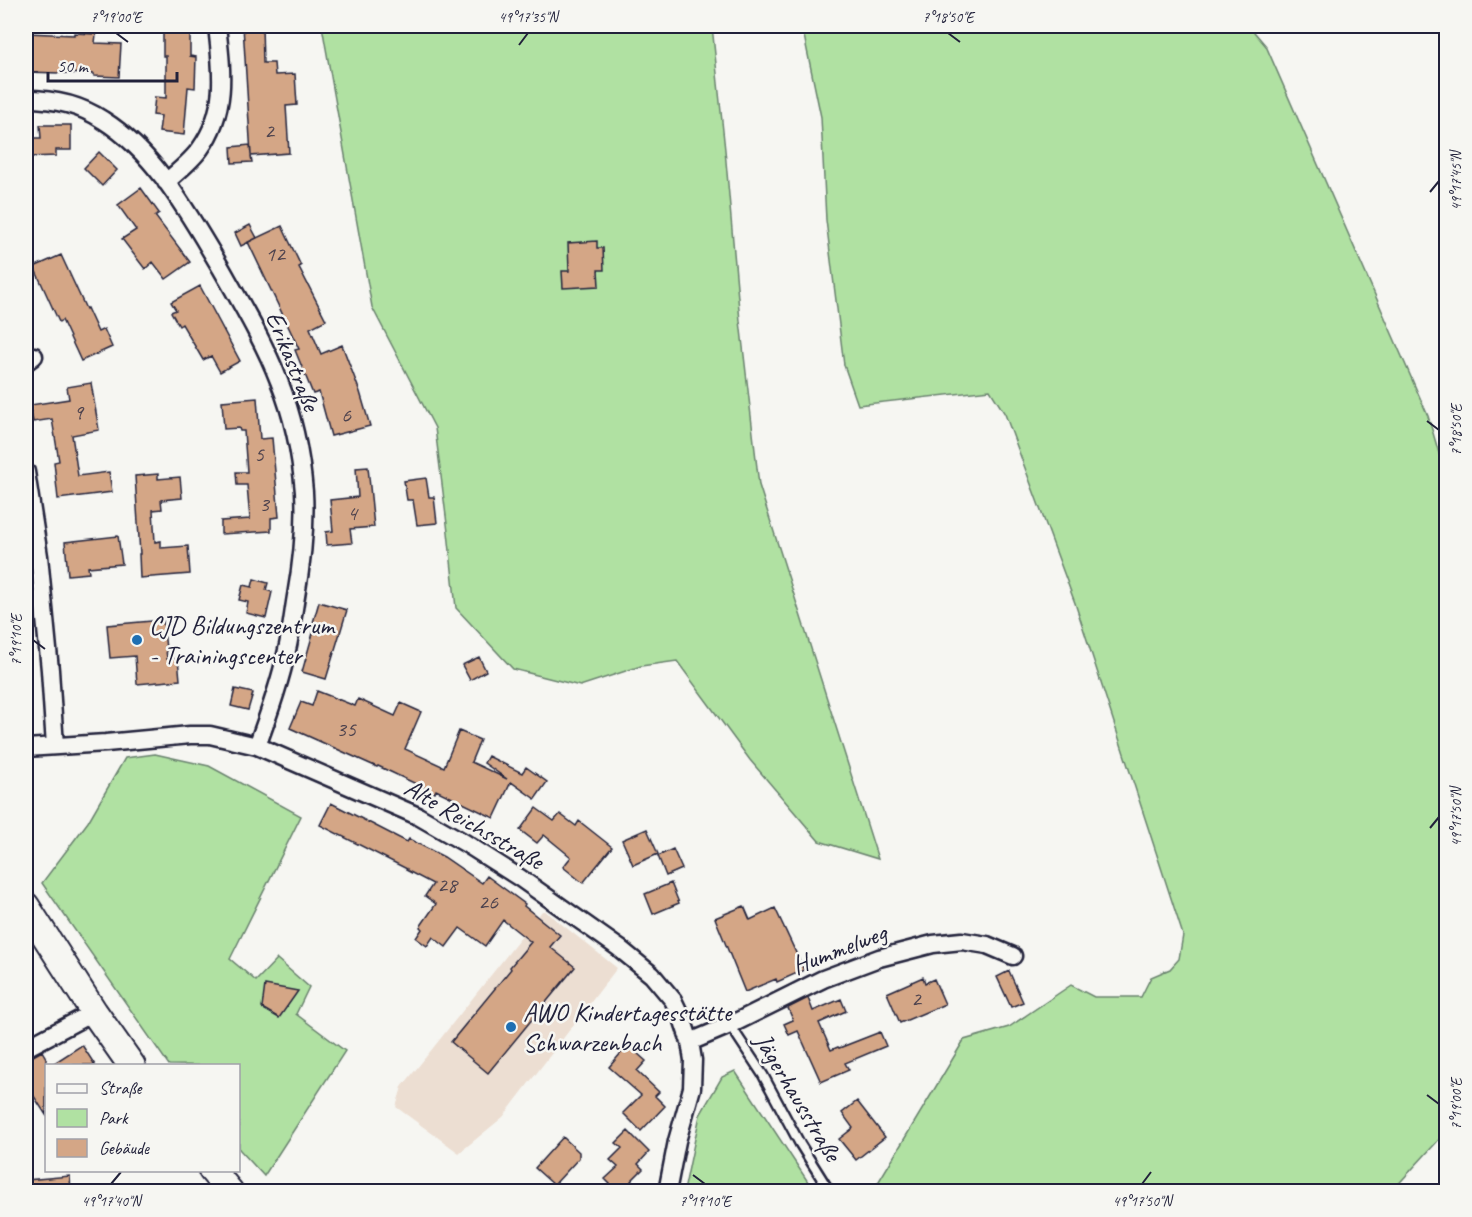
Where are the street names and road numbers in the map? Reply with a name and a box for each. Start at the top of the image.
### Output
street label: Erikastraße [258,306,329,418]
street label: Alte Reichsstraße [398,771,552,878]
street label: Hummelweg [787,915,893,982]
street label: Jägerhausstraße [746,1025,851,1169]

